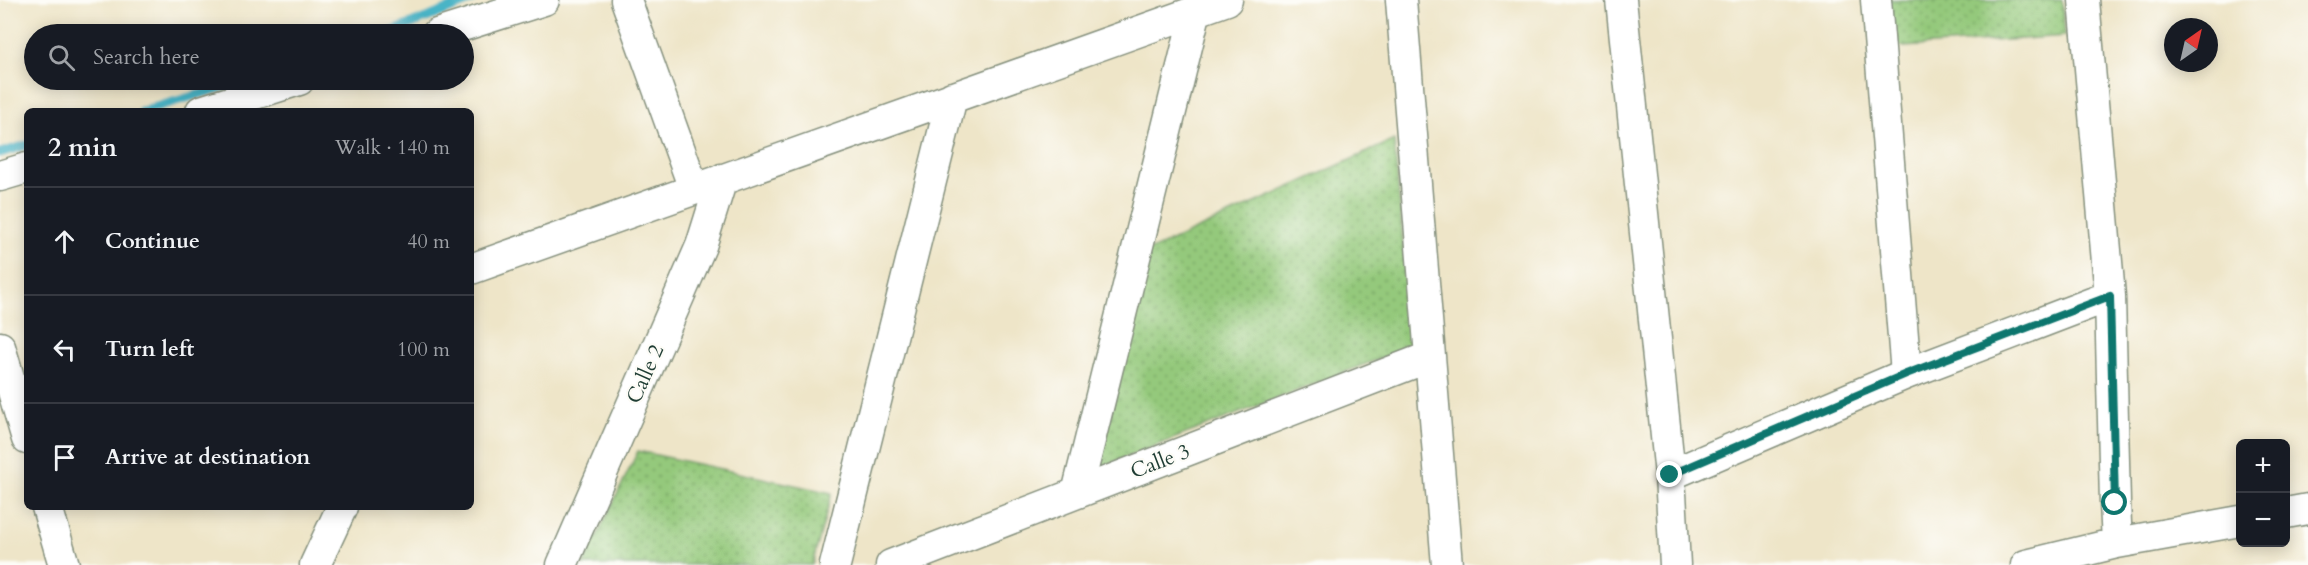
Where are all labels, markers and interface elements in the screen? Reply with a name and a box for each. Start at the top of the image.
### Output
north arrow [2164,18,2218,72]
search box [24,24,474,90]
icon: search [45,41,78,74]
text: Search here [93,42,200,72]
text: 2 min [48,130,117,165]
text: Walk · 140 m [335,134,450,161]
icon: ahead [48,225,81,258]
text: Continue [105,226,200,256]
text: 40 m [407,228,450,255]
icon: left [48,333,81,366]
text: Turn left [105,334,194,364]
text: 100 m [397,336,450,363]
street label: Calle 2 [620,340,671,408]
street label: Calle 3 [1126,437,1194,486]
map controls [2236,439,2290,547]
button: + [2236,439,2290,493]
icon: arrive [48,441,81,474]
text: Arrive at destination [105,442,310,472]
route end [1656,461,1682,487]
route start [2101,489,2127,515]
button: − [2236,493,2290,547]

